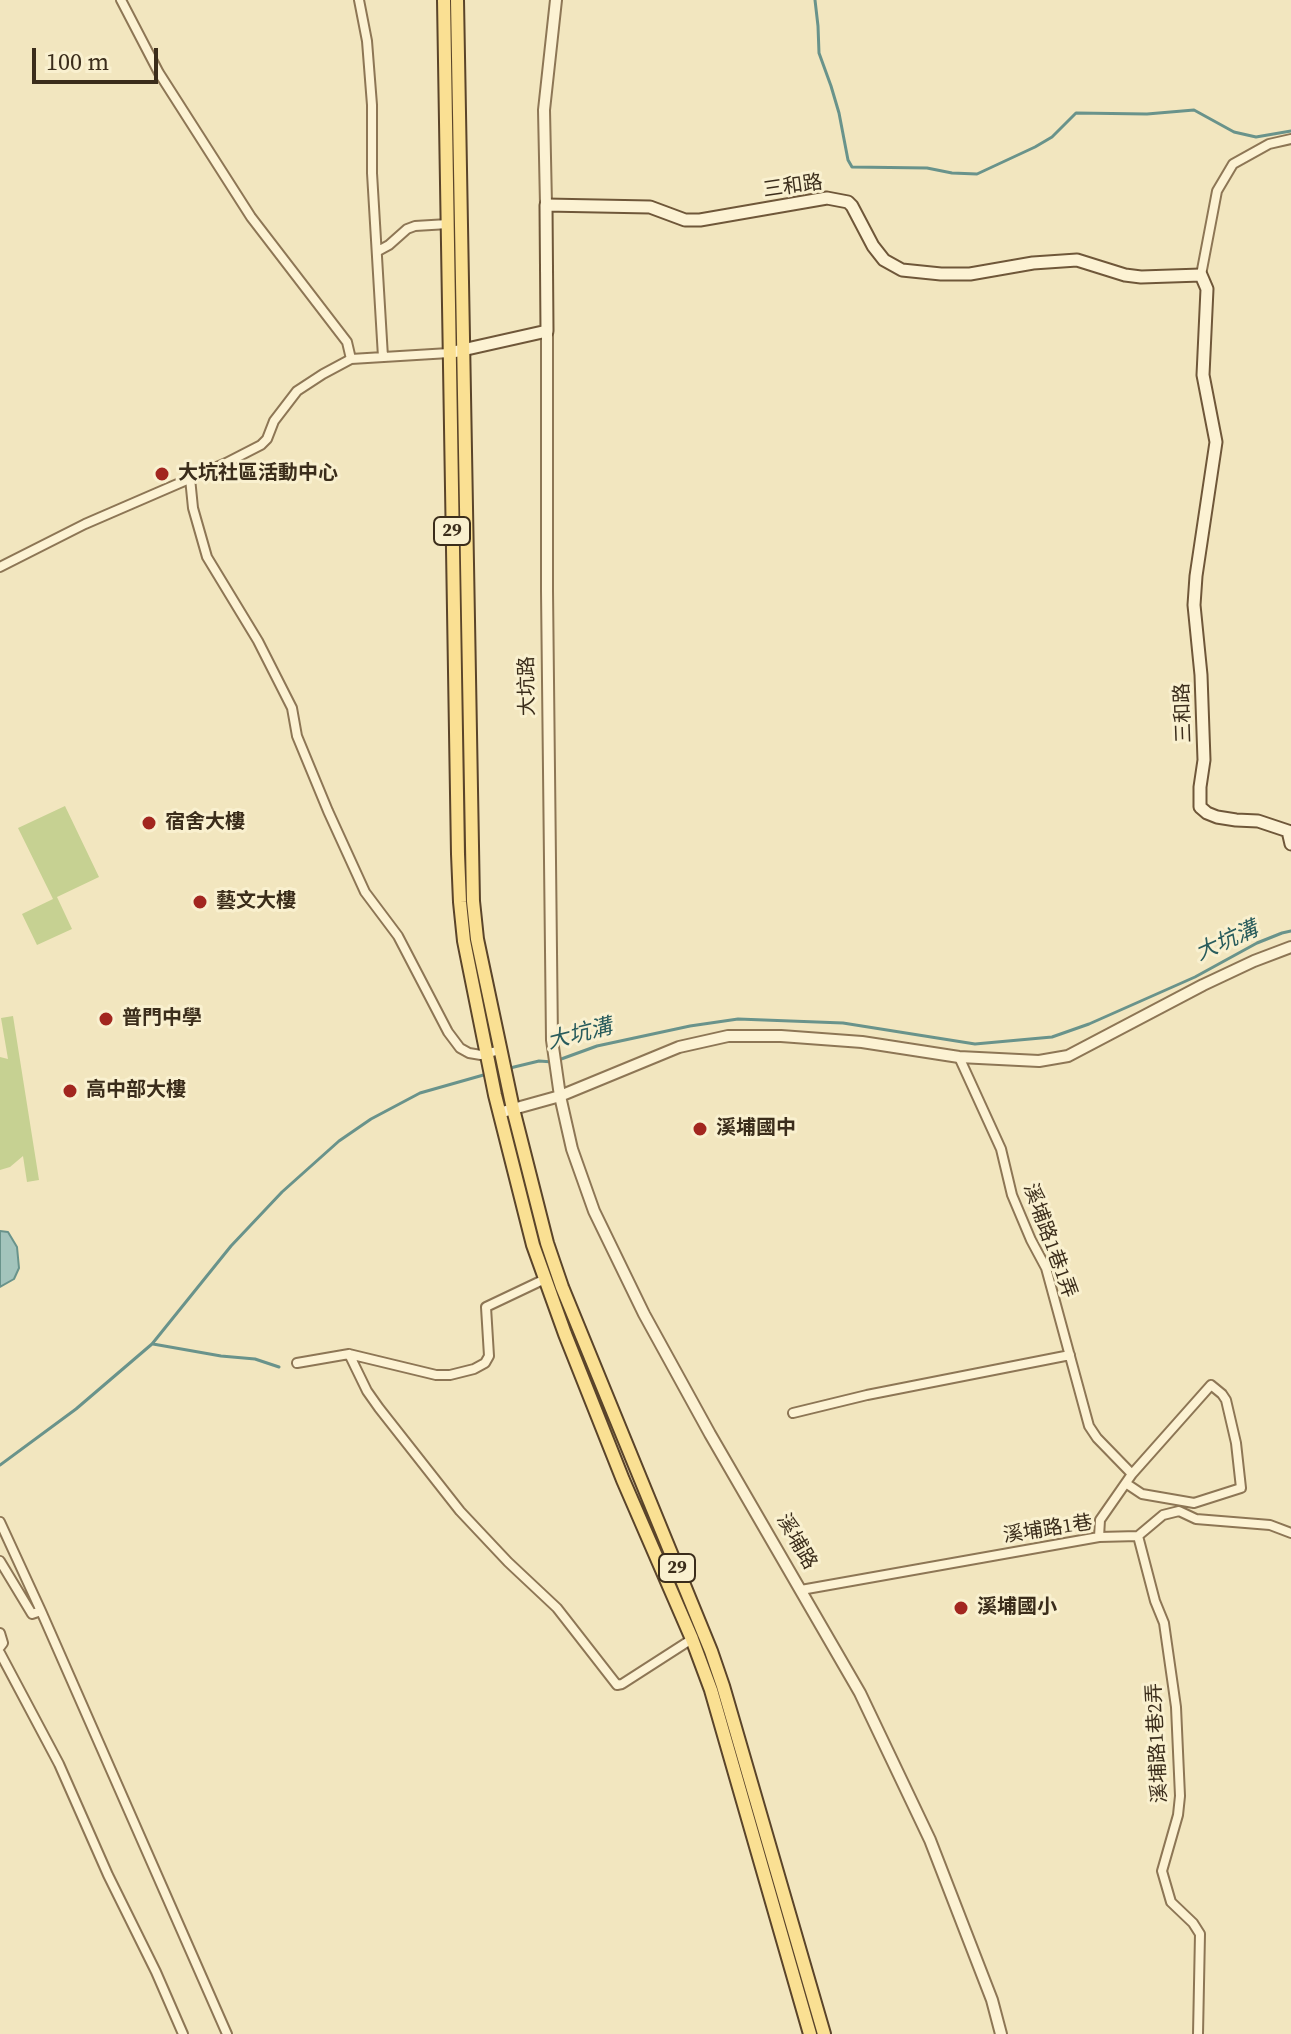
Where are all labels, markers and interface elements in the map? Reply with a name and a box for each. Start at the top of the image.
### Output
scale bar [36,32,162,82]
text: 100 m [46,45,109,78]
street label: 三和路 [762,171,824,203]
place label: 大坑社區活動中心 [178,462,338,486]
marker: 大坑社區活動中心 [153,465,171,483]
road number: 29 [434,517,470,545]
street label: 大坑路 [515,656,541,716]
street label: 三和路 [1171,683,1197,743]
place label: 宿舍大樓 [165,811,245,835]
marker: 宿舍大樓 [140,814,158,832]
place label: 藝文大樓 [216,890,296,914]
marker: 藝文大樓 [191,893,209,911]
water label: 大坑溝 [1191,917,1263,967]
place label: 普門中學 [122,1007,202,1031]
marker: 普門中學 [97,1010,115,1028]
water label: 大坑溝 [545,1014,615,1056]
place label: 高中部大樓 [86,1079,186,1103]
marker: 高中部大樓 [61,1082,79,1100]
place label: 溪埔國中 [716,1117,796,1141]
marker: 溪埔國中 [691,1120,709,1138]
street label: 溪埔路1巷1弄 [1017,1181,1081,1301]
street label: 溪埔路 [771,1510,821,1574]
street label: 溪埔路1巷 [1002,1511,1094,1549]
road number: 29 [659,1554,695,1582]
place label: 溪埔國小 [977,1596,1057,1620]
marker: 溪埔國小 [952,1599,970,1617]
street label: 溪埔路1巷2弄 [1143,1682,1173,1804]

